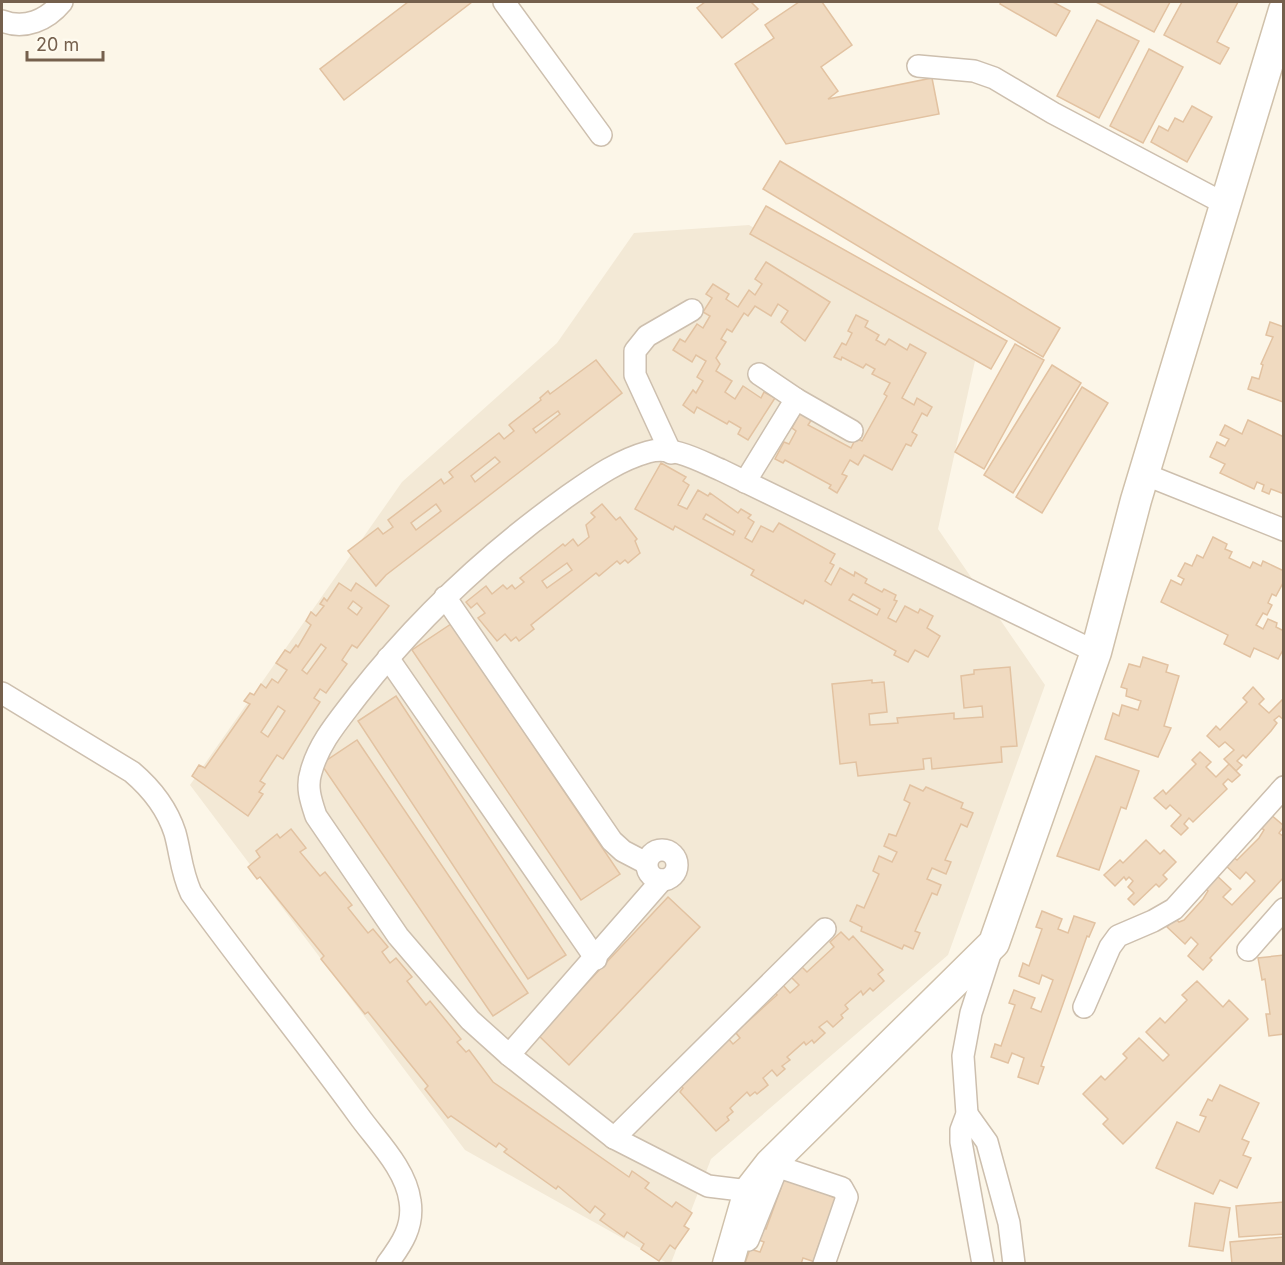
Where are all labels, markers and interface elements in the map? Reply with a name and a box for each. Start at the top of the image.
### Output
scale bar [27,24,104,62]
text: 20 m [36,34,79,55]

